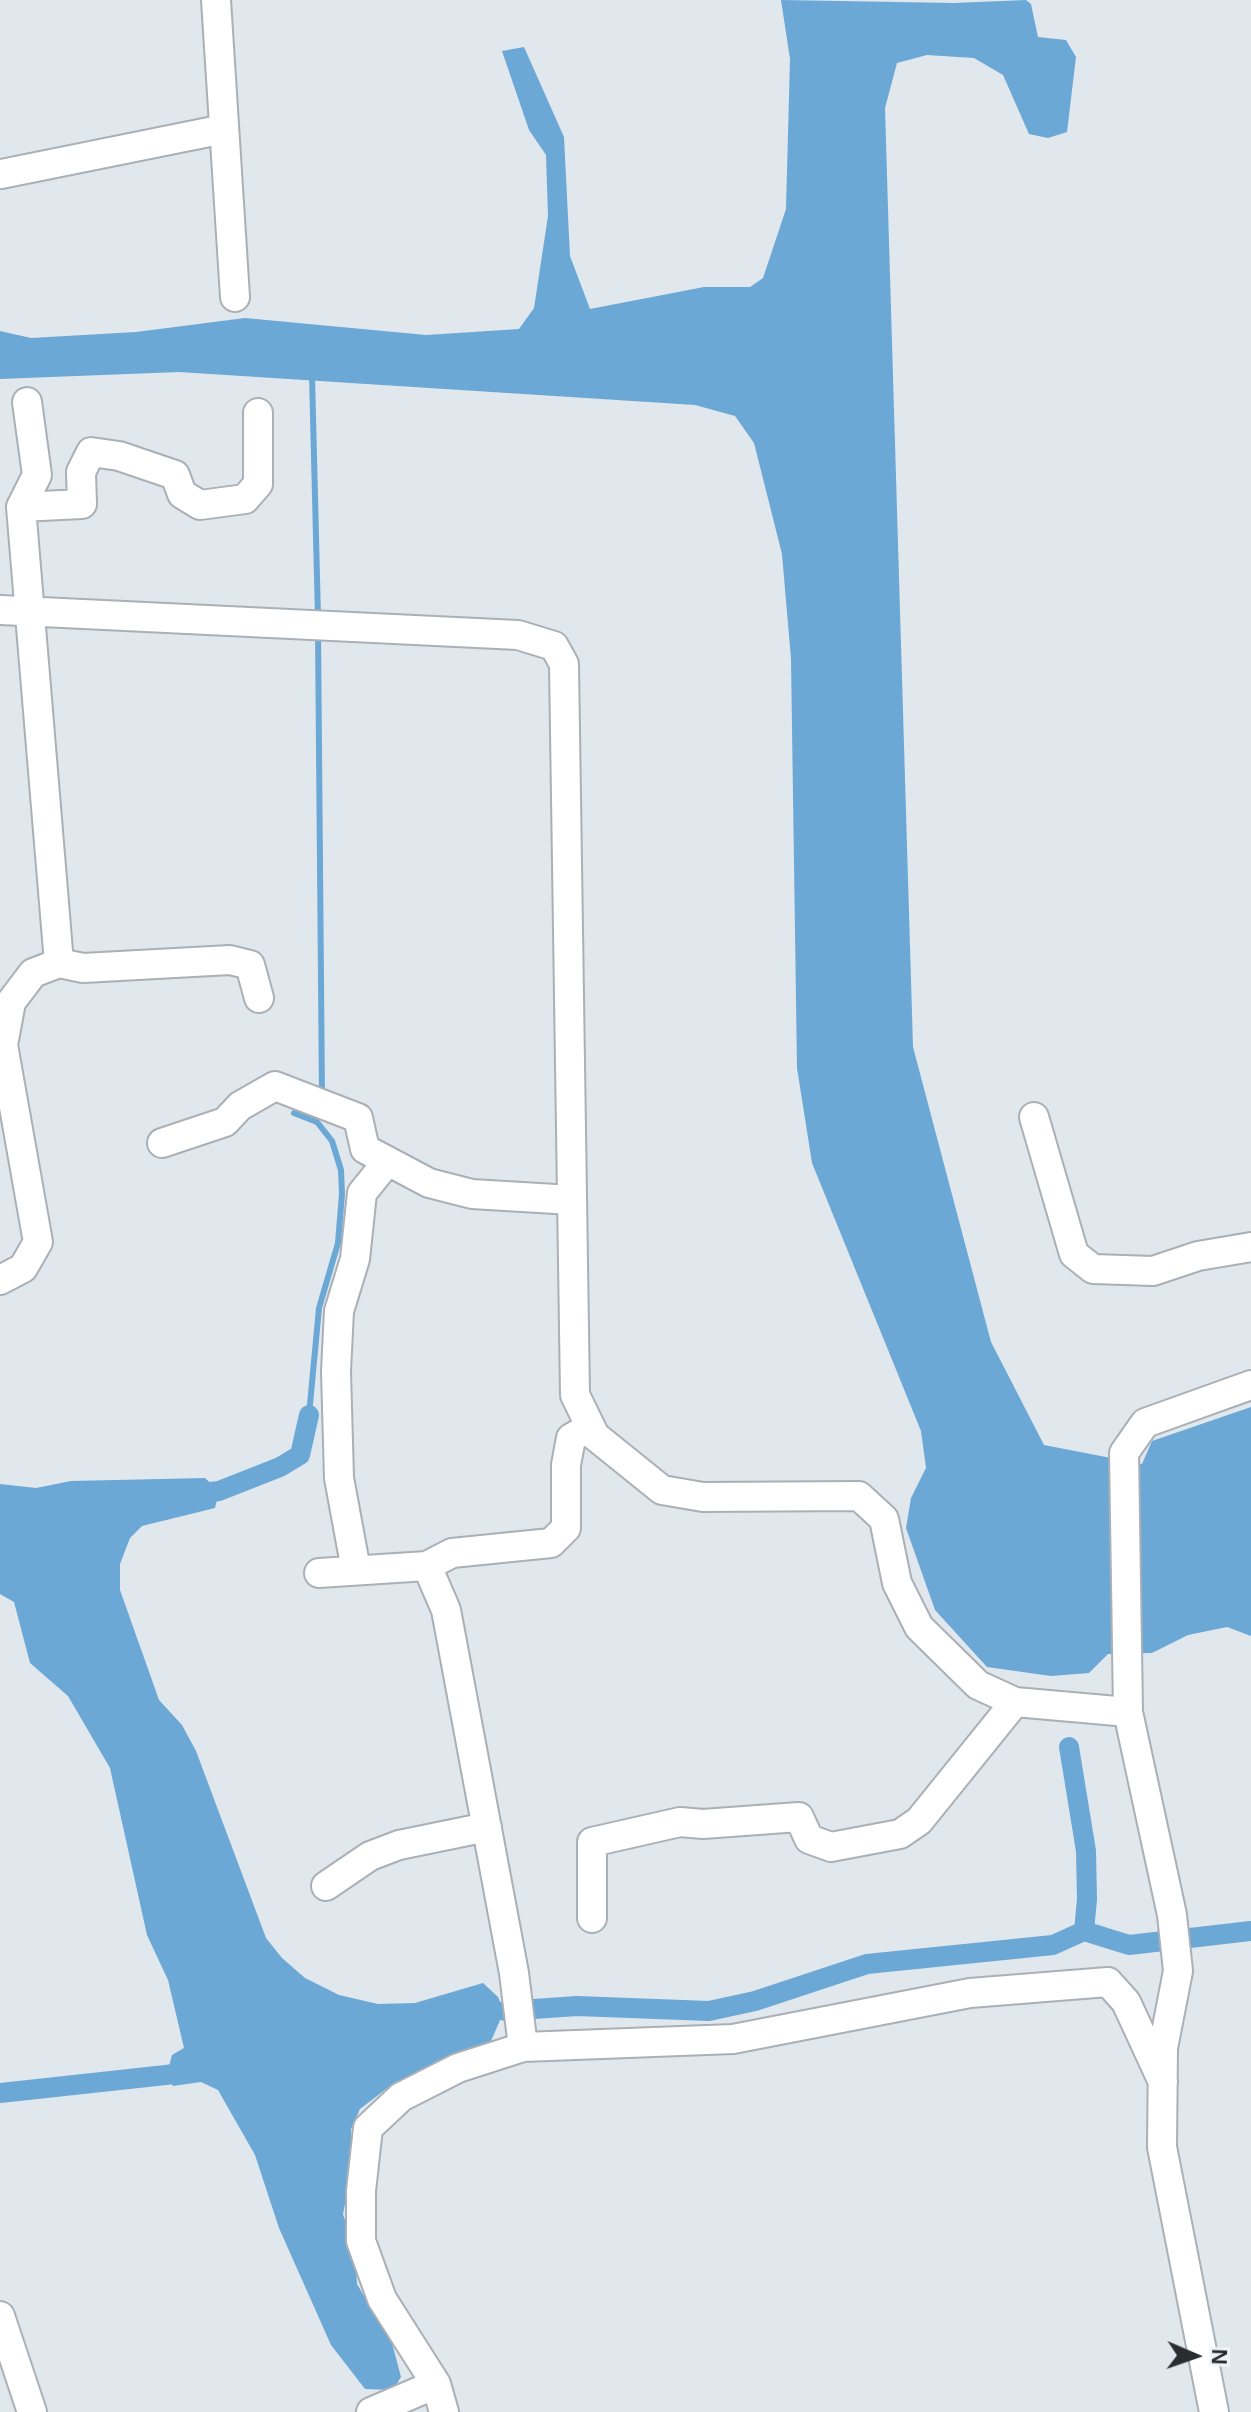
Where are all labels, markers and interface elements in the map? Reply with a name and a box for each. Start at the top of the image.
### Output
north arrow [1155,2316,1235,2396]
text: N [1207,2348,1232,2365]

